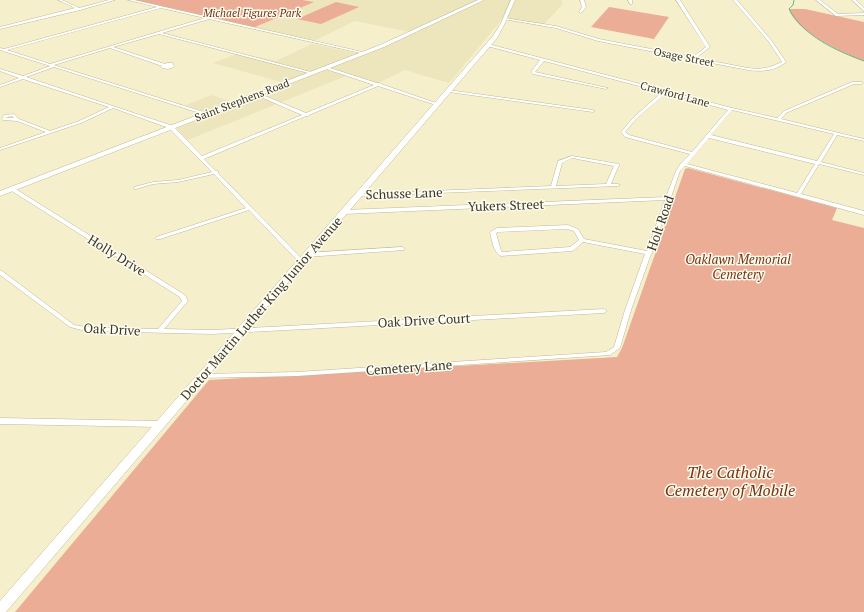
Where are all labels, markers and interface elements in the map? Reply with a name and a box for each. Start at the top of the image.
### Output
park label: Michael Figures Park [202,6,302,20]
street label: Osage Street [652,44,716,70]
street label: Saint Stephens Road [193,75,291,125]
street label: Crawford Lane [639,78,712,110]
street label: Schusse Lane [365,183,443,203]
street label: Holt Road [642,193,678,253]
street label: Yukers Street [468,195,545,215]
street label: Doctor Martin Luther King Junior Avenue [176,212,346,404]
street label: Holly Drive [85,230,149,280]
park label: Oaklawn Memorial Cemetery [685,250,791,283]
street label: Oak Drive Court [377,309,471,331]
street label: Oak Drive [83,319,141,339]
street label: Cemetery Lane [365,355,453,379]
park label: The Catholic Cemetery of Mobile [665,461,795,501]

